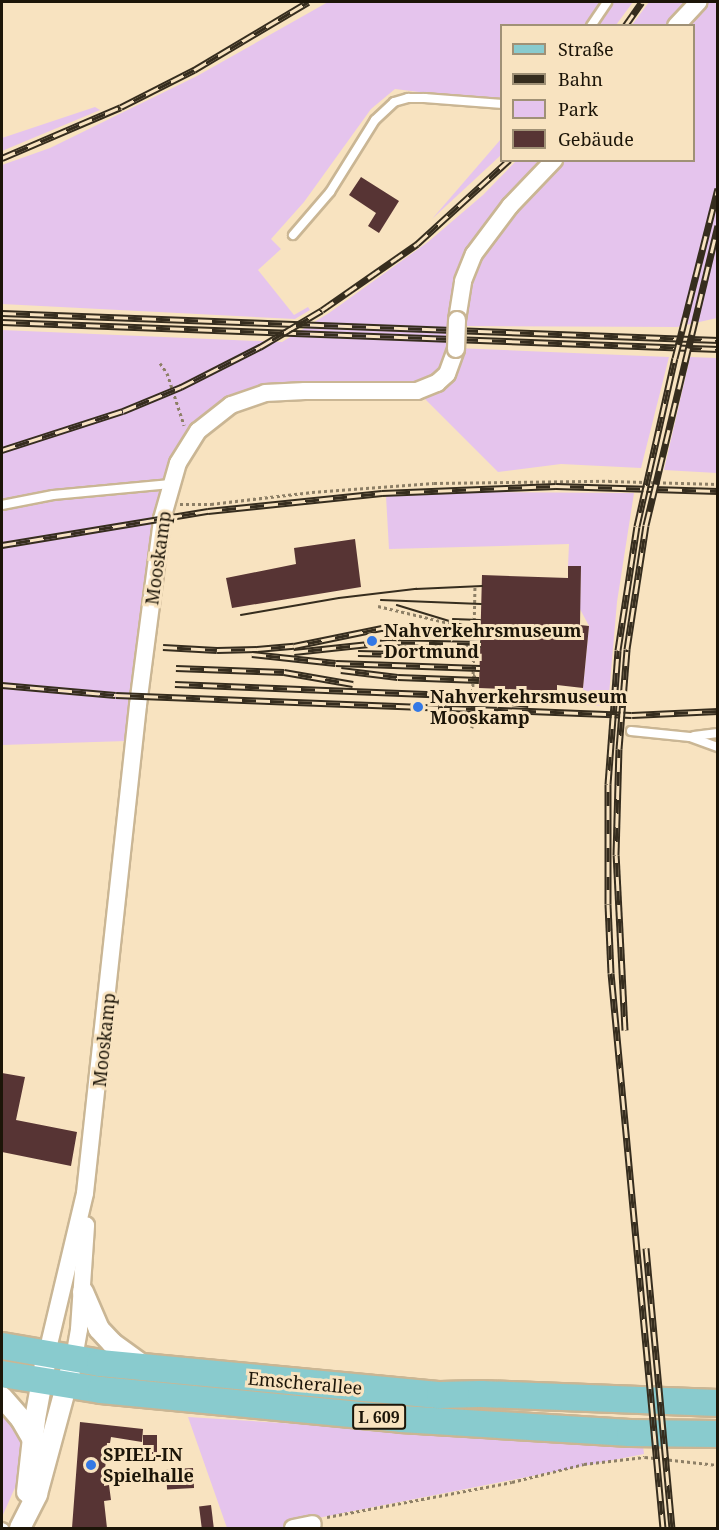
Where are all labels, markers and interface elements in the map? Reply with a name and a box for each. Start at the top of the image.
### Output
legend [500,24,695,162]
text: Straße [558,37,614,61]
text: Bahn [558,67,603,91]
text: Park [558,97,598,121]
text: Gebäude [558,127,634,151]
street label: Mooskamp [141,510,175,606]
place label: Nahverkehrsmuseum Dortmund [384,620,582,662]
marker: Nahverkehrsmuseum Dortmund [365,634,379,648]
place label: Nahverkehrsmuseum Mooskamp [430,686,628,728]
marker: Nahverkehrsmuseum Mooskamp [411,700,425,714]
street label: Mooskamp [88,992,120,1088]
street label: Emscherallee [247,1367,363,1399]
road number: L 609 [352,1404,406,1430]
place label: SPIEL-IN Spielhalle [103,1444,194,1486]
marker: SPIEL-IN Spielhalle [84,1458,98,1472]

